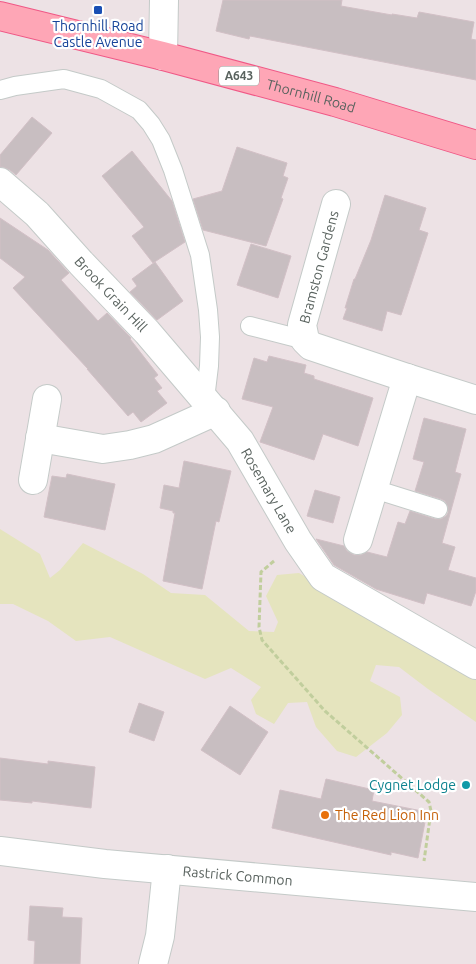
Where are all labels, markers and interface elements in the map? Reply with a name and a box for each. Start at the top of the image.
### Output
marker: Thornhill Road Castle Avenue [92,4,104,16]
place label: Thornhill Road Castle Avenue [52,18,144,50]
road number: A643 [219,66,259,85]
street label: Thornhill Road [265,76,357,116]
street label: Bramston Gardens [296,209,342,325]
street label: Brook Grain Hill [71,253,151,335]
street label: Rosemary Lane [238,445,300,536]
place label: Cygnet Lodge [369,777,456,793]
marker: Cygnet Lodge [460,779,472,791]
place label: The Red Lion Inn [335,807,439,823]
marker: The Red Lion Inn [319,809,331,821]
street label: Rastrick Common [182,863,293,889]

